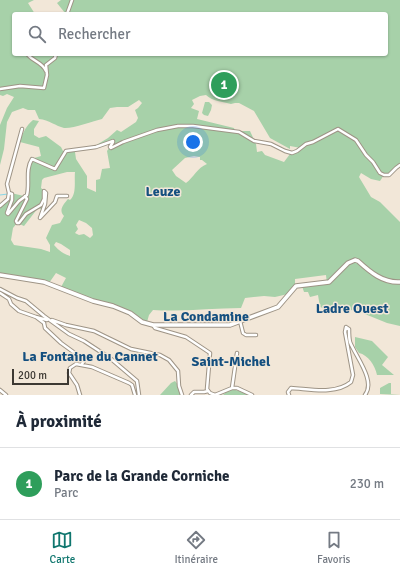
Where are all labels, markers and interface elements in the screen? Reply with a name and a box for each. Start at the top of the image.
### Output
search box [12,12,388,56]
icon: search [26,23,48,45]
text: Rechercher [58,25,131,43]
pin: 1 [211,70,237,100]
your location [183,132,203,152]
district label: Leuze [146,183,181,200]
district label: Ladre Ouest [316,300,389,317]
district label: La Condamine [163,308,249,325]
district label: La Fontaine du Cannet [22,348,158,365]
district label: Saint-Michel [192,353,271,370]
scale bar [12,367,69,386]
text: 200 m [18,369,47,382]
text: À proximité [16,411,102,432]
text: Parc de la Grande Corniche [54,467,230,485]
text: 1 [25,476,33,492]
text: 230 m [350,476,384,492]
text: Parc [54,485,78,501]
tab: Carte [50,529,75,566]
tab: Itinéraire [174,529,218,566]
tab: Favoris [317,529,350,566]

